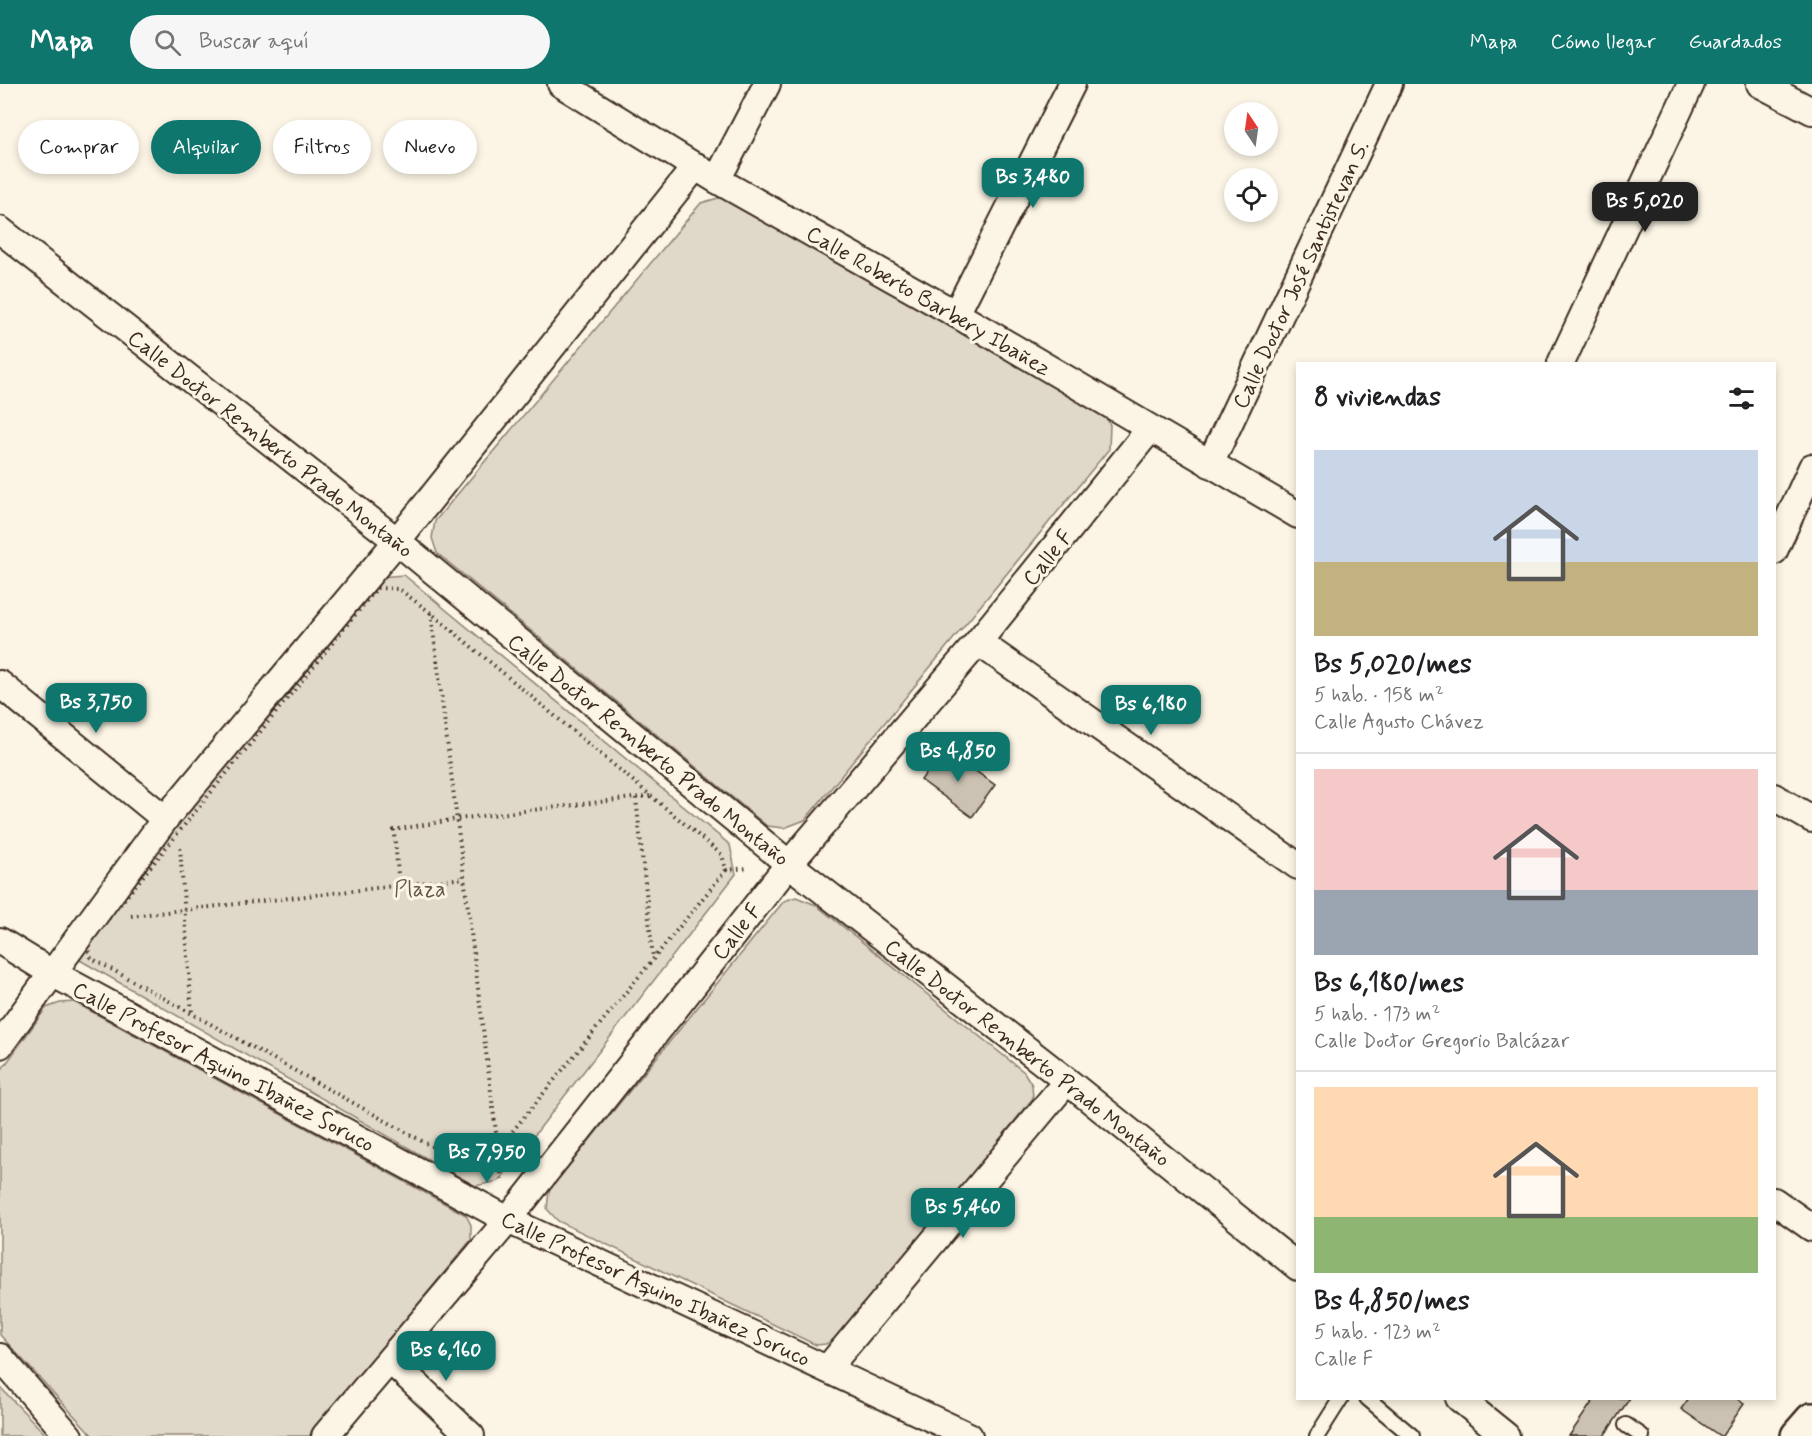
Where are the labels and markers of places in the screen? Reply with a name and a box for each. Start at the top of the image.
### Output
pin: Bs 3,480 [971,158,1095,209]
pin: Bs 5,020 [1583,182,1707,233]
pin: Bs 3,750 [34,683,158,734]
pin: Bs 6,180 [1089,685,1213,736]
pin: Bs 4,850 [896,732,1020,783]
pin: Bs 7,950 [425,1133,549,1184]
pin: Bs 5,460 [901,1188,1025,1239]
pin: Bs 6,160 [384,1331,508,1382]

